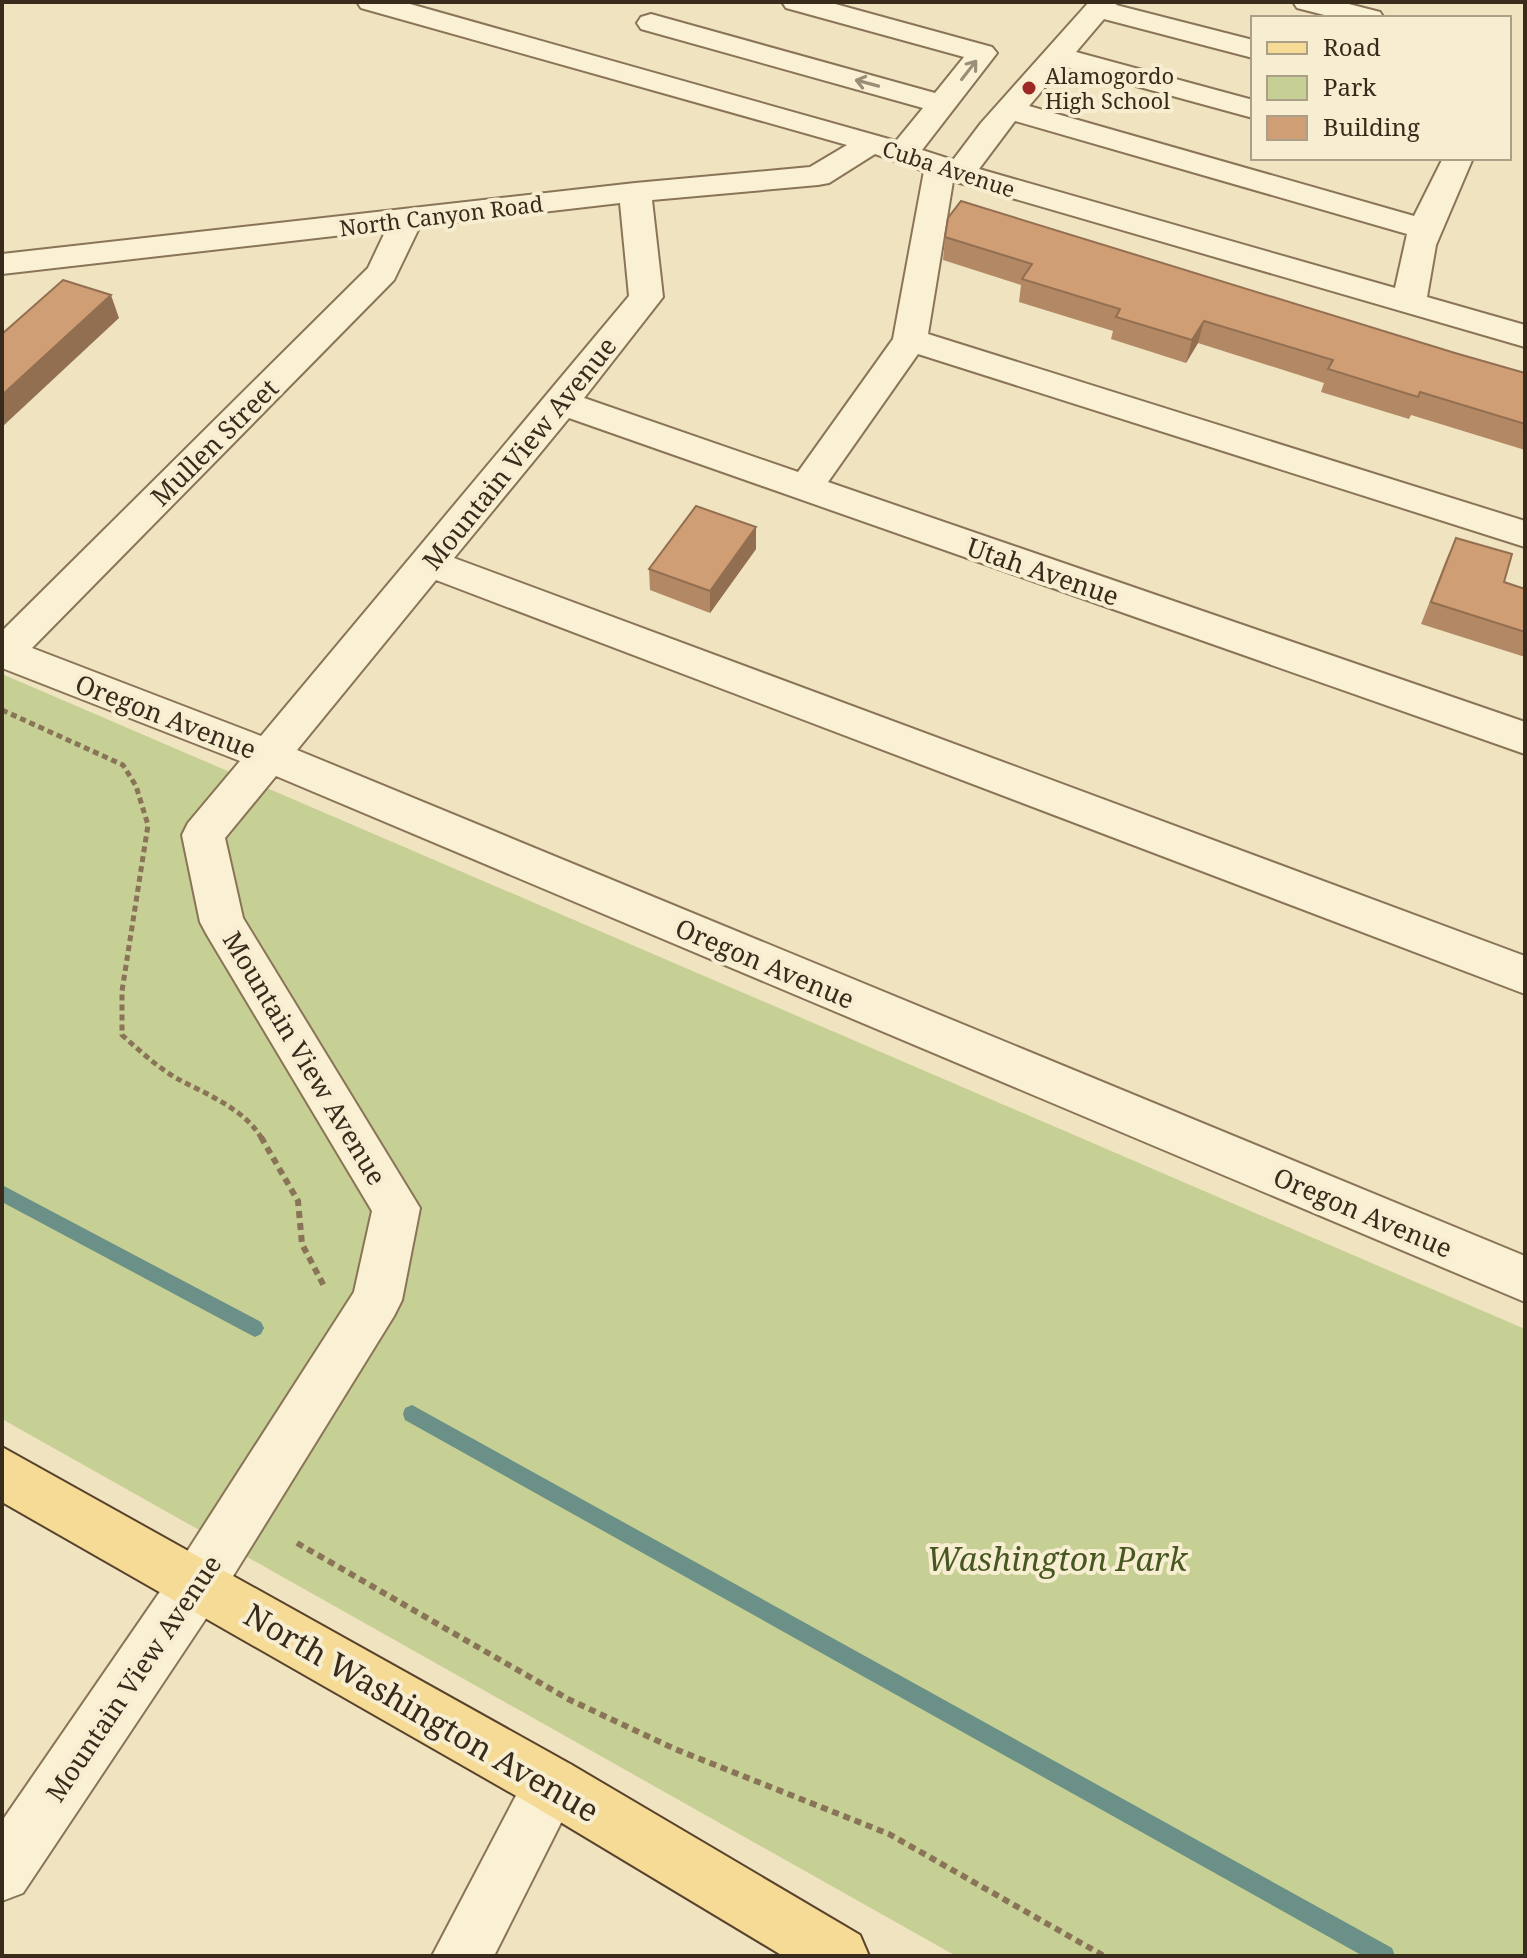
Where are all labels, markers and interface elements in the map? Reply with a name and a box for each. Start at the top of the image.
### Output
legend [1251,16,1511,160]
text: Road [1323,30,1381,63]
one-way arrow [960,60,977,81]
place label: Alamogordo High School [1045,60,1174,115]
text: Park [1323,70,1377,103]
one-way arrow [854,75,880,90]
marker: Alamogordo High School [1020,79,1038,97]
text: Building [1323,110,1420,143]
street label: Cuba Avenue [879,132,1019,204]
street label: North Canyon Road [337,188,545,242]
street label: Mountain View Avenue [414,329,624,577]
street label: Mullen Street [142,370,286,514]
street label: Utah Avenue [962,528,1124,614]
street label: Oregon Avenue [70,665,262,767]
street label: Oregon Avenue [670,909,860,1017]
street label: Mountain View Avenue [215,924,395,1192]
street label: Oregon Avenue [1268,1158,1458,1266]
park label: Washington Park [927,1537,1189,1580]
street label: Mountain View Avenue [37,1548,229,1808]
street label: North Washington Avenue [237,1593,607,1831]

